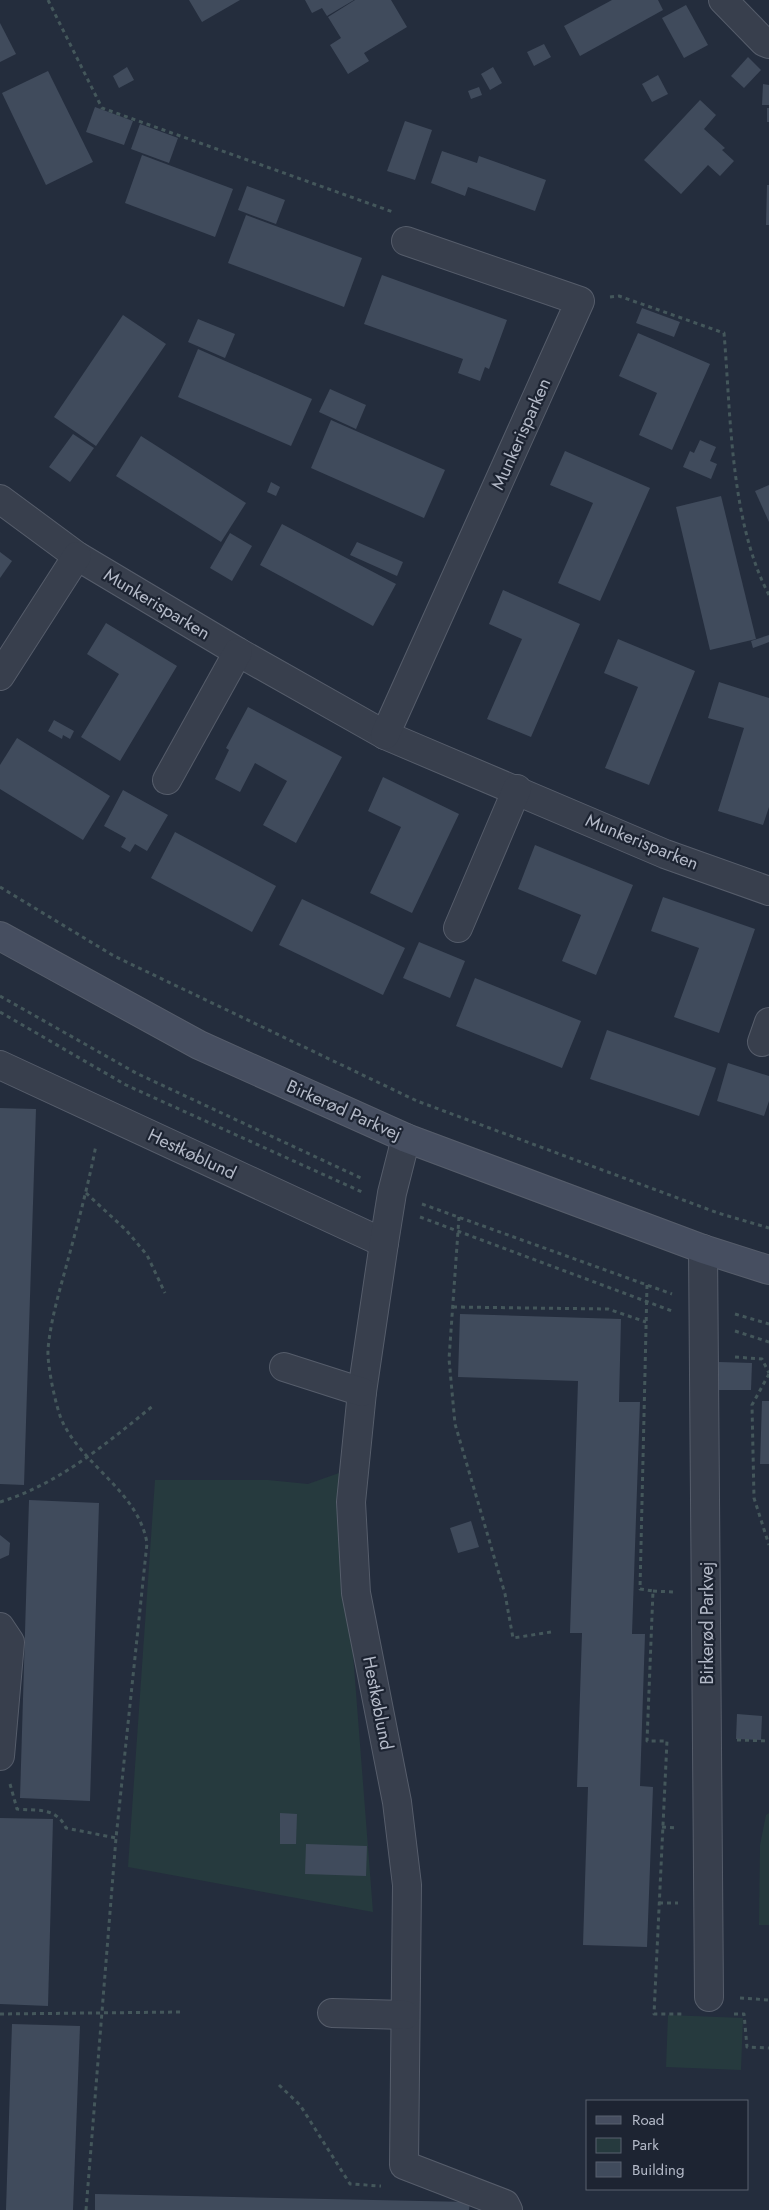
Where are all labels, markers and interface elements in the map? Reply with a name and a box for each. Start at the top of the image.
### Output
street label: Munkerisparken [485,374,557,494]
street label: Munkerisparken [99,562,215,646]
street label: Munkerisparken [582,807,702,877]
street label: Birkerød Parkvej [282,1073,406,1147]
street label: Hestkøblund [143,1122,241,1186]
street label: Birkerød Parkvej [694,1561,720,1685]
street label: Hestkøblund [356,1654,400,1752]
legend [586,2100,749,2190]
text: Road [632,2109,664,2131]
text: Park [632,2134,659,2156]
text: Building [632,2159,684,2181]

